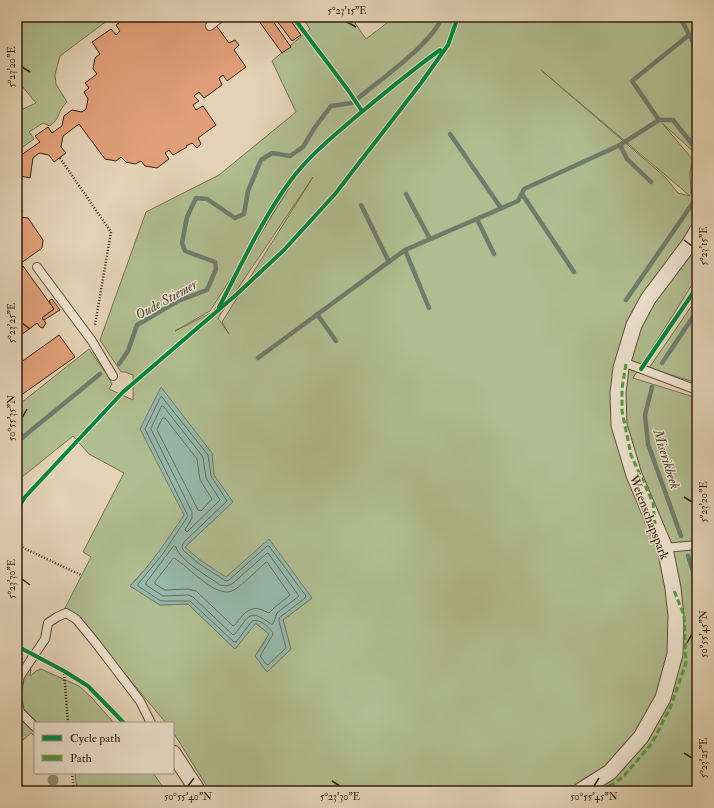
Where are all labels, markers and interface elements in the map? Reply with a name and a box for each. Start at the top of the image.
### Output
text: 5°23'15"E [328,5,366,17]
text: 5°23'20"E [6,46,18,88]
text: 5°23'15"E [698,227,710,265]
water label: Oude Stiemer [132,275,201,324]
text: 5°23'25"E [6,303,18,343]
text: 50°55'35"N [6,395,18,441]
water label: Miserikbeek [649,426,684,491]
street label: Wetenschapspark [624,472,673,563]
text: 5°23'20"E [698,481,710,523]
text: 5°23'30"E [6,559,18,599]
text: 50°55'45"N [698,610,710,658]
legend [34,722,174,774]
text: Cycle path [70,731,121,746]
text: 5°23'25"E [698,738,710,778]
text: Path [70,751,93,766]
text: 50°55'40"N [164,791,212,803]
text: 5°23'30"E [320,791,360,803]
text: 50°55'45"N [570,791,618,803]

